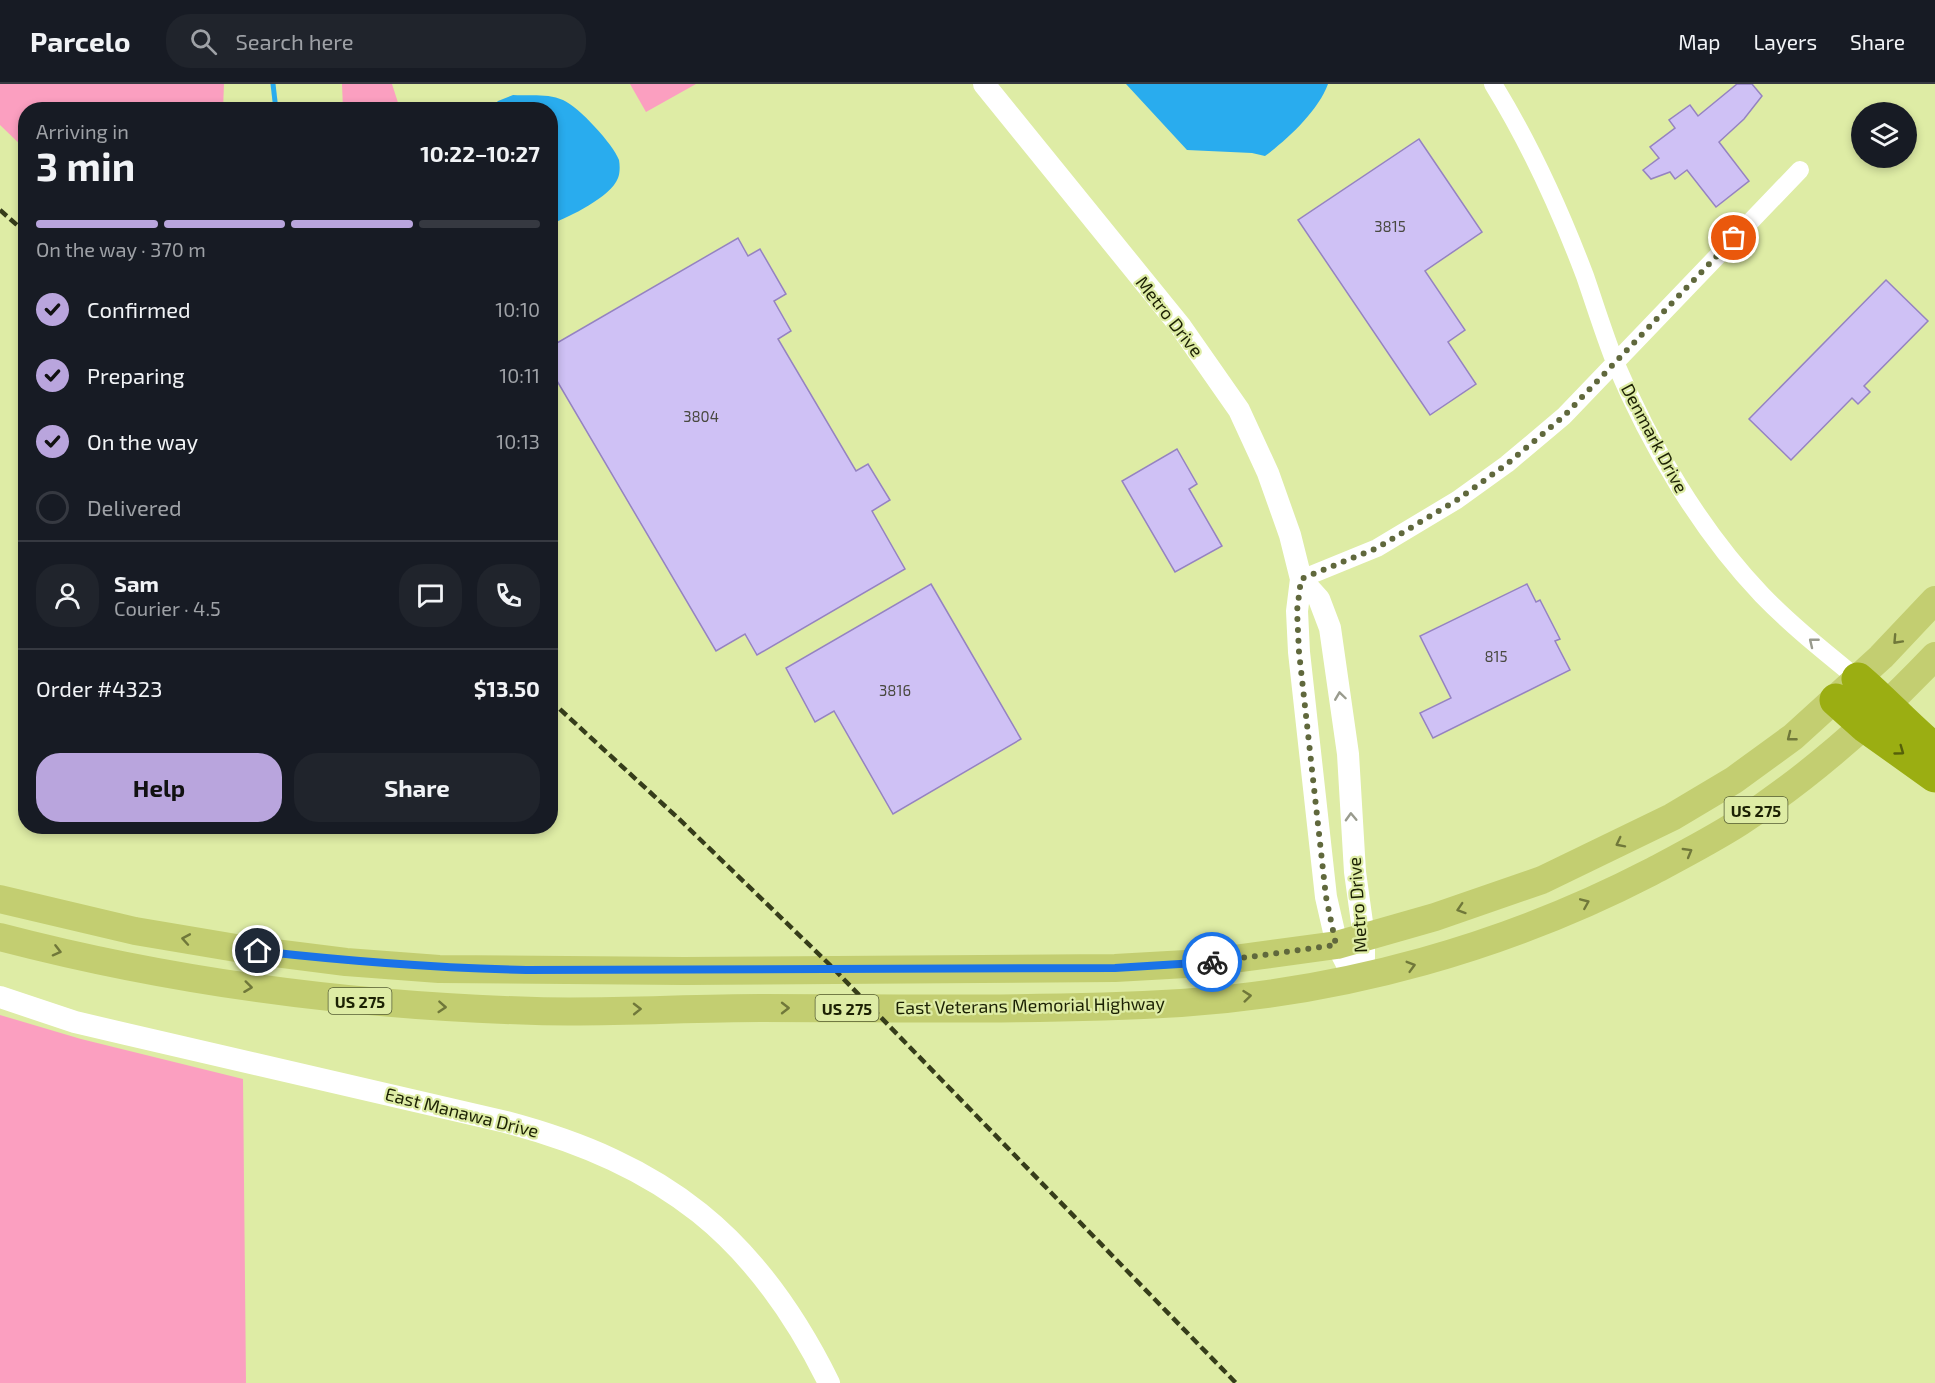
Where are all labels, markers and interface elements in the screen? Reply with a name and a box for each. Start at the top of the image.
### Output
search box [166,14,586,68]
text: Parcelo [30,24,130,58]
icon: search [187,25,220,58]
text: Search here [235,28,354,54]
text: Map [1678,29,1720,54]
text: Layers [1753,29,1817,54]
text: Share [1850,29,1905,54]
map controls [1851,102,1917,168]
button: layers [1851,102,1917,168]
text: Arriving in [36,119,129,143]
text: 10:22–10:27 [420,140,540,166]
text: 3 min [36,142,135,189]
pin [1708,212,1759,263]
house number: 3815 [1374,217,1406,235]
icon: bag [1717,221,1750,254]
text: On the way · 370 m [36,237,206,261]
street label: Metro Drive [1132,271,1208,361]
icon: check [36,293,69,326]
text: Confirmed [87,296,191,322]
text: 10:10 [495,297,540,321]
icon: check [36,359,69,392]
text: Preparing [87,362,185,388]
text: 10:11 [499,363,540,387]
street label: Denmark Drive [1617,380,1693,496]
house number: 3804 [683,407,719,425]
icon: check [36,425,69,458]
text: On the way [87,428,198,454]
text: 10:13 [496,429,540,453]
text: Delivered [87,494,182,520]
button: person [36,564,99,627]
button: chat [399,564,462,627]
button: phone [477,564,540,627]
text: Sam [114,570,159,596]
text: Courier · 4.5 [114,596,221,620]
one-way arrow [1893,634,1904,644]
one-way arrow [1809,638,1820,649]
house number: 815 [1484,647,1508,665]
text: Order #4323 [36,675,162,701]
text: $13.50 [474,675,540,701]
house number: 3816 [879,681,911,699]
one-way arrow [1335,691,1347,700]
one-way arrow [1787,730,1798,741]
one-way arrow [1894,744,1905,755]
button: Help [36,753,282,822]
button: Share [294,753,540,822]
road number: US 275 [1724,797,1788,823]
one-way arrow [1345,812,1358,821]
one-way arrow [1616,836,1627,847]
one-way arrow [1682,848,1692,859]
street label: Metro Drive [1343,856,1371,954]
one-way arrow [1579,899,1590,911]
one-way arrow [1456,902,1467,914]
pin [232,925,283,976]
courier [1182,932,1242,992]
one-way arrow [182,934,191,946]
icon: home [241,934,274,967]
one-way arrow [51,944,61,957]
icon: bike [1196,946,1229,979]
one-way arrow [1405,961,1416,973]
one-way arrow [244,981,253,993]
road number: US 275 [328,988,392,1014]
one-way arrow [1243,990,1252,1002]
street label: East Veterans Memorial Highway [895,992,1166,1018]
road number: US 275 [816,995,878,1021]
one-way arrow [438,1000,447,1013]
one-way arrow [780,1002,789,1014]
one-way arrow [633,1003,642,1015]
street label: East Manawa Drive [383,1082,541,1142]

